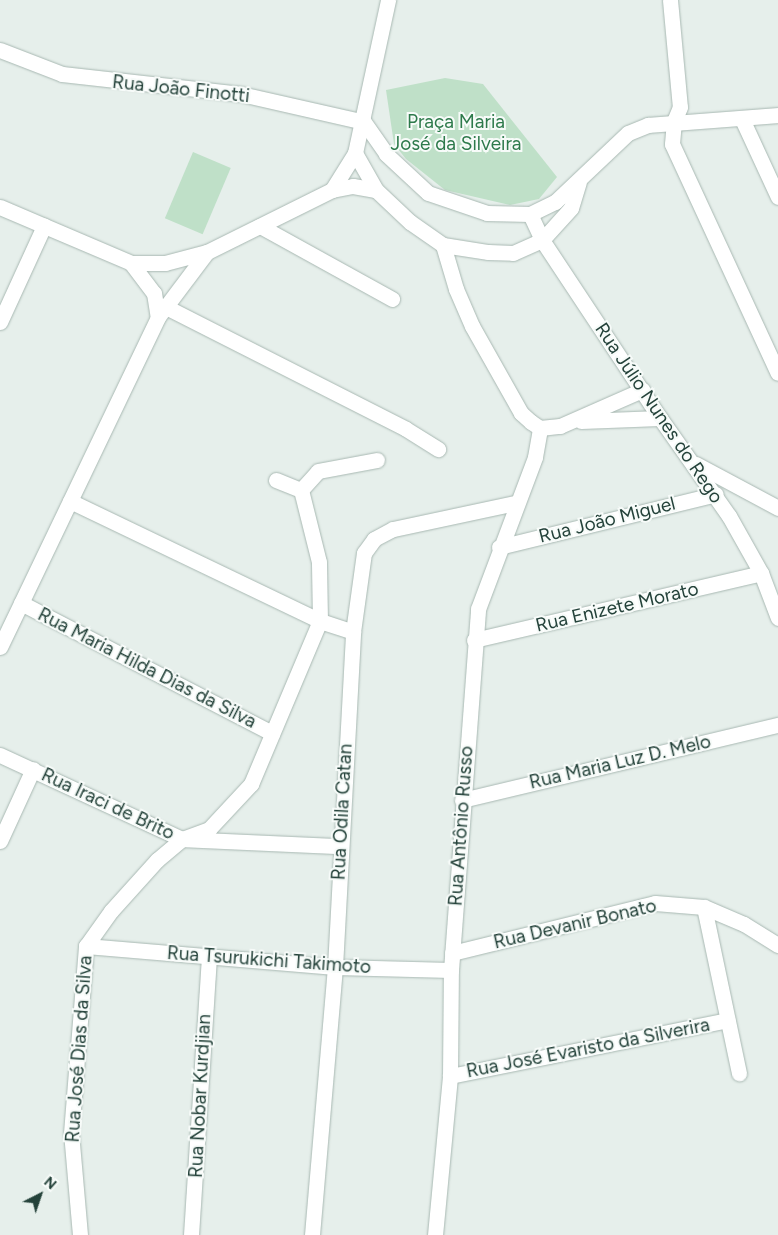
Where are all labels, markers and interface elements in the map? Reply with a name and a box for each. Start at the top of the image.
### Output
street label: Rua João Finotti [111,70,251,108]
park label: Praça Maria José da Silveira [390,111,522,155]
street label: Rua Júlio Nunes do Rego [590,318,728,508]
street label: Rua João Miguel [536,492,678,548]
street label: Rua Enizete Morato [533,577,701,637]
street label: Rua Maria Hilda Dias da Silva [34,603,260,733]
street label: Rua Maria Luz D. Melo [527,730,713,794]
street label: Rua Odila Catan [327,743,357,881]
street label: Rua Antônio Russo [444,745,478,907]
street label: Rua Iraci de Brito [38,763,178,845]
street label: Rua Devanir Bonato [491,894,659,954]
street label: Rua Tsurukichi Takimoto [166,941,372,979]
street label: Rua José Dias da Silva [61,955,97,1143]
street label: Rua Nobar Kurdjian [184,1013,216,1179]
street label: Rua José Evaristo da Silverira [464,1013,712,1083]
north arrow [15,1170,65,1220]
text: N [41,1173,60,1193]

